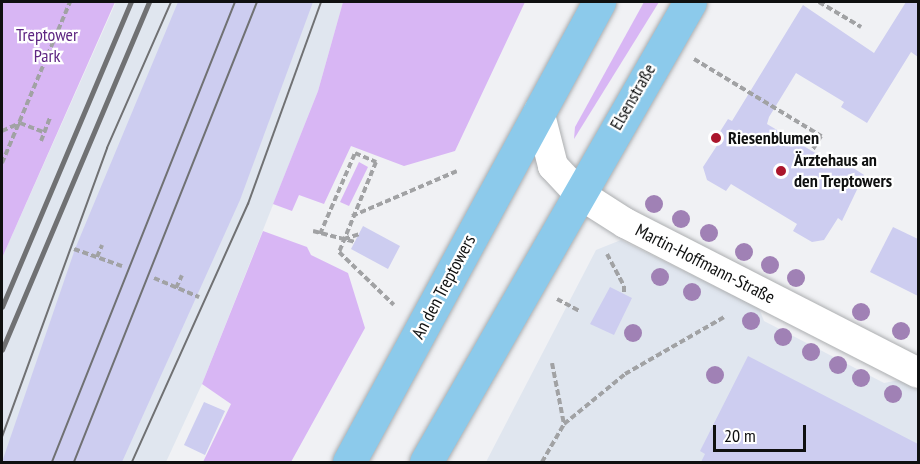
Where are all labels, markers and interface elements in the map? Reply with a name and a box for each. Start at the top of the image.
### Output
park label: Treptower Park [16,25,78,68]
street label: Elsenstraße [605,60,661,134]
place label: Riesenblumen [728,127,819,149]
marker: Riesenblumen [709,131,723,145]
place label: Ärztehaus an den Treptowers [794,150,892,192]
marker: Ärztehaus an den Treptowers [772,162,790,180]
street label: Martin-Hoffmann-Straße [632,220,778,308]
street label: An den Treptowers [407,231,481,343]
scale bar [716,413,809,451]
text: 20 m [724,424,756,447]

